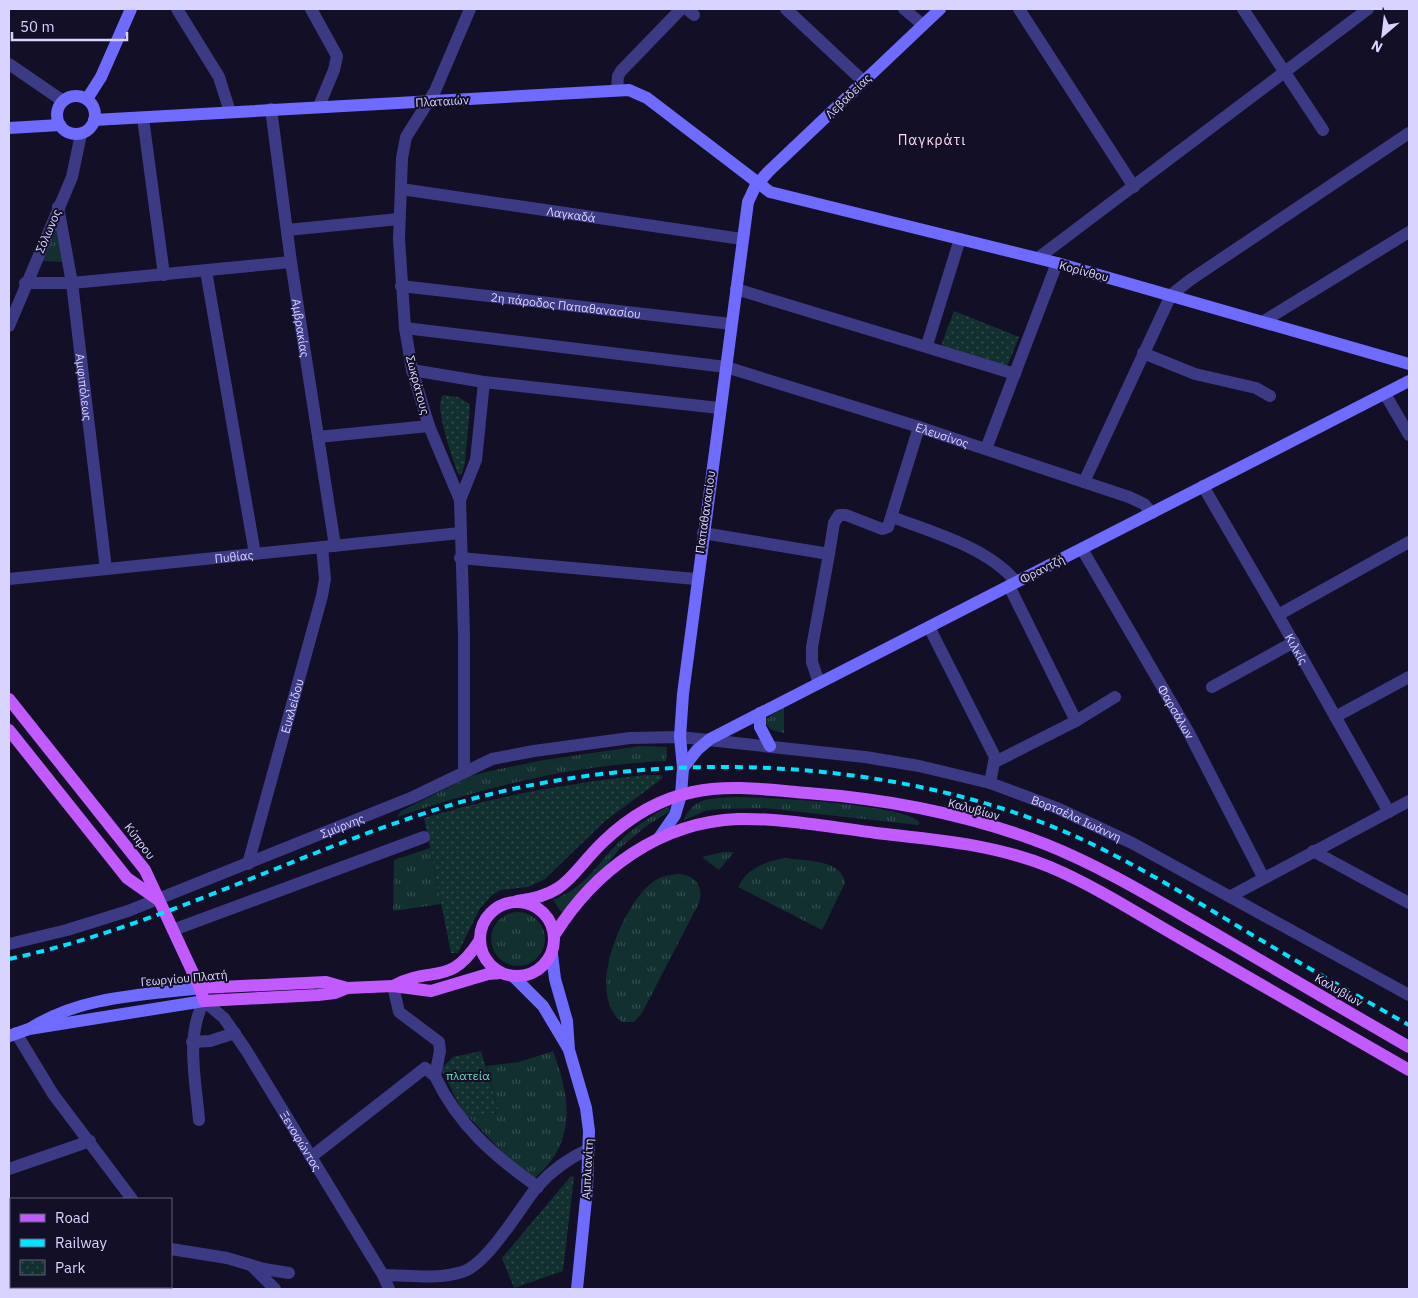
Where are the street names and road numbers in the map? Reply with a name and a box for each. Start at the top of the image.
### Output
street label: Λεβαδείας [822,70,874,122]
street label: Πλαταιών [415,92,469,110]
street label: Λαγκαδά [546,203,597,225]
street label: Σόλωνος [32,207,64,255]
street label: Κορίνθου [1058,257,1110,285]
street label: 2η πάροδος Παπαθανασίου [490,289,642,321]
street label: Αμβρακίας [289,297,313,359]
street label: Αμφιπόλεως [73,352,96,422]
street label: Σωκράτους [403,354,433,416]
street label: Ελευσίνος [914,419,971,451]
street label: Παπαθανασίου [692,470,718,554]
street label: Πυθίας [214,547,254,565]
street label: Φραντζή [1017,551,1067,587]
street label: Κιλκίς [1282,631,1312,667]
street label: Ευκλείδου [277,677,306,735]
street label: Φαρσάλων [1155,682,1198,741]
street label: Βορτσέλα Ιωάννη [1029,792,1124,845]
street label: Καλυβίων [946,795,1002,823]
street label: Σμύρνης [318,810,366,841]
street label: Κύπρου [121,820,159,862]
street label: Γεωργίου Πλατή [140,967,228,989]
street label: Καλυβίων [1312,970,1366,1010]
street label: Ξενοφώντος [277,1108,325,1174]
street label: Αμπλιανίτη [578,1138,596,1200]

